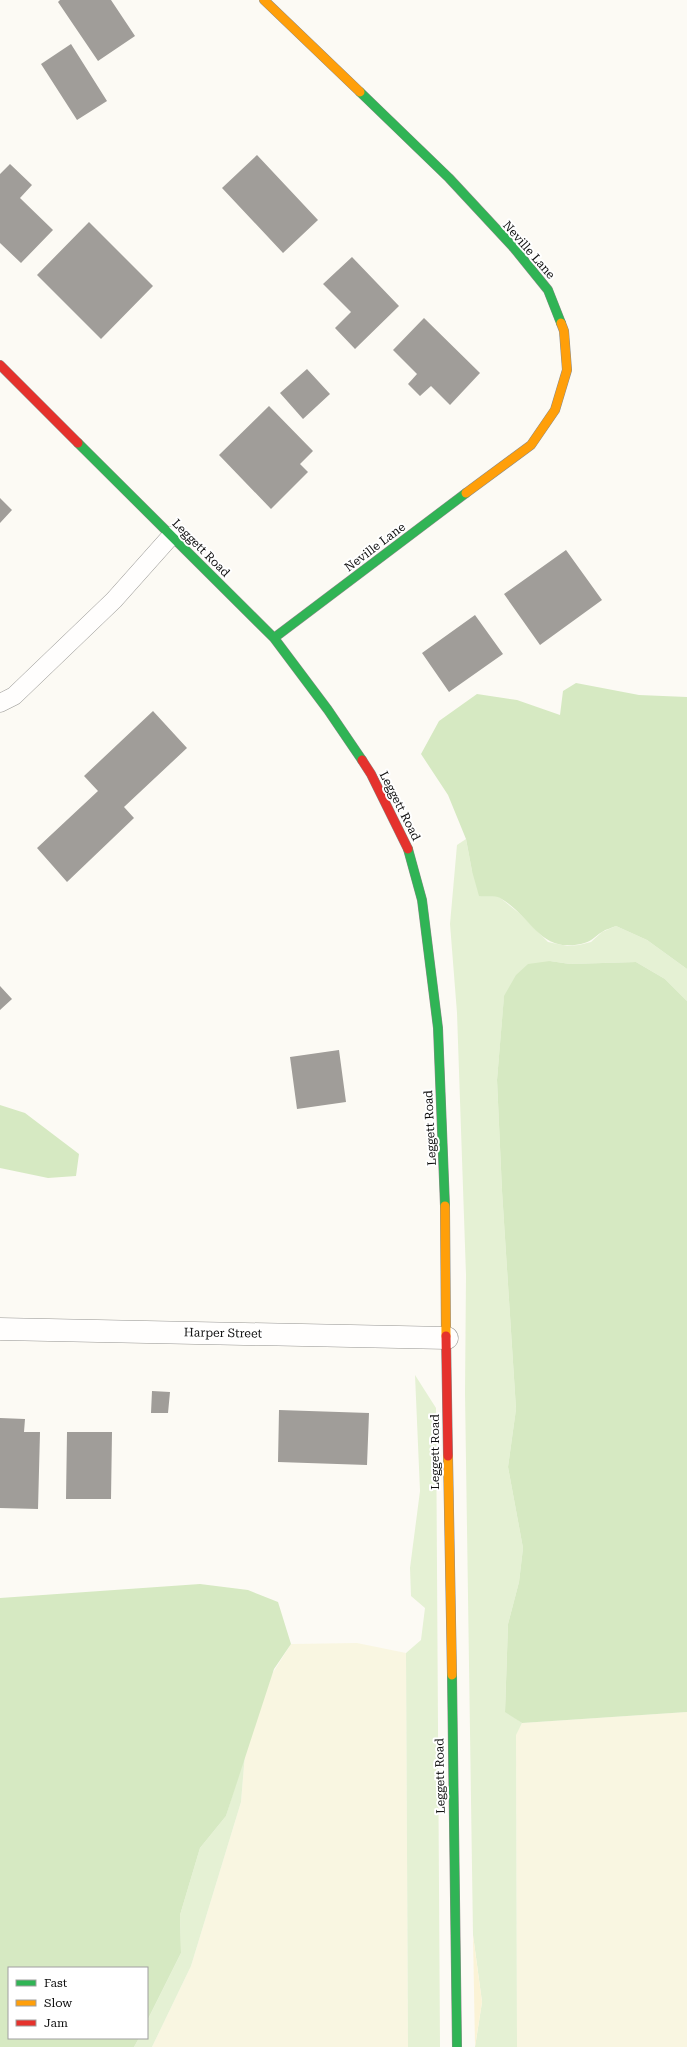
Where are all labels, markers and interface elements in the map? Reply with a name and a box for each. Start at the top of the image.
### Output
street label: Neville Lane [500,218,558,282]
street label: Leggett Road [169,516,233,580]
street label: Neville Lane [342,519,408,574]
street label: Leggett Road [377,769,424,843]
street label: Leggett Road [421,1090,439,1166]
street label: Harper Street [184,1325,263,1341]
street label: Leggett Road [428,1414,442,1490]
street label: Leggett Road [432,1738,448,1814]
legend [8,1967,148,2039]
text: Fast [44,1976,68,1990]
text: Slow [44,1996,72,2010]
text: Jam [44,2016,68,2030]

